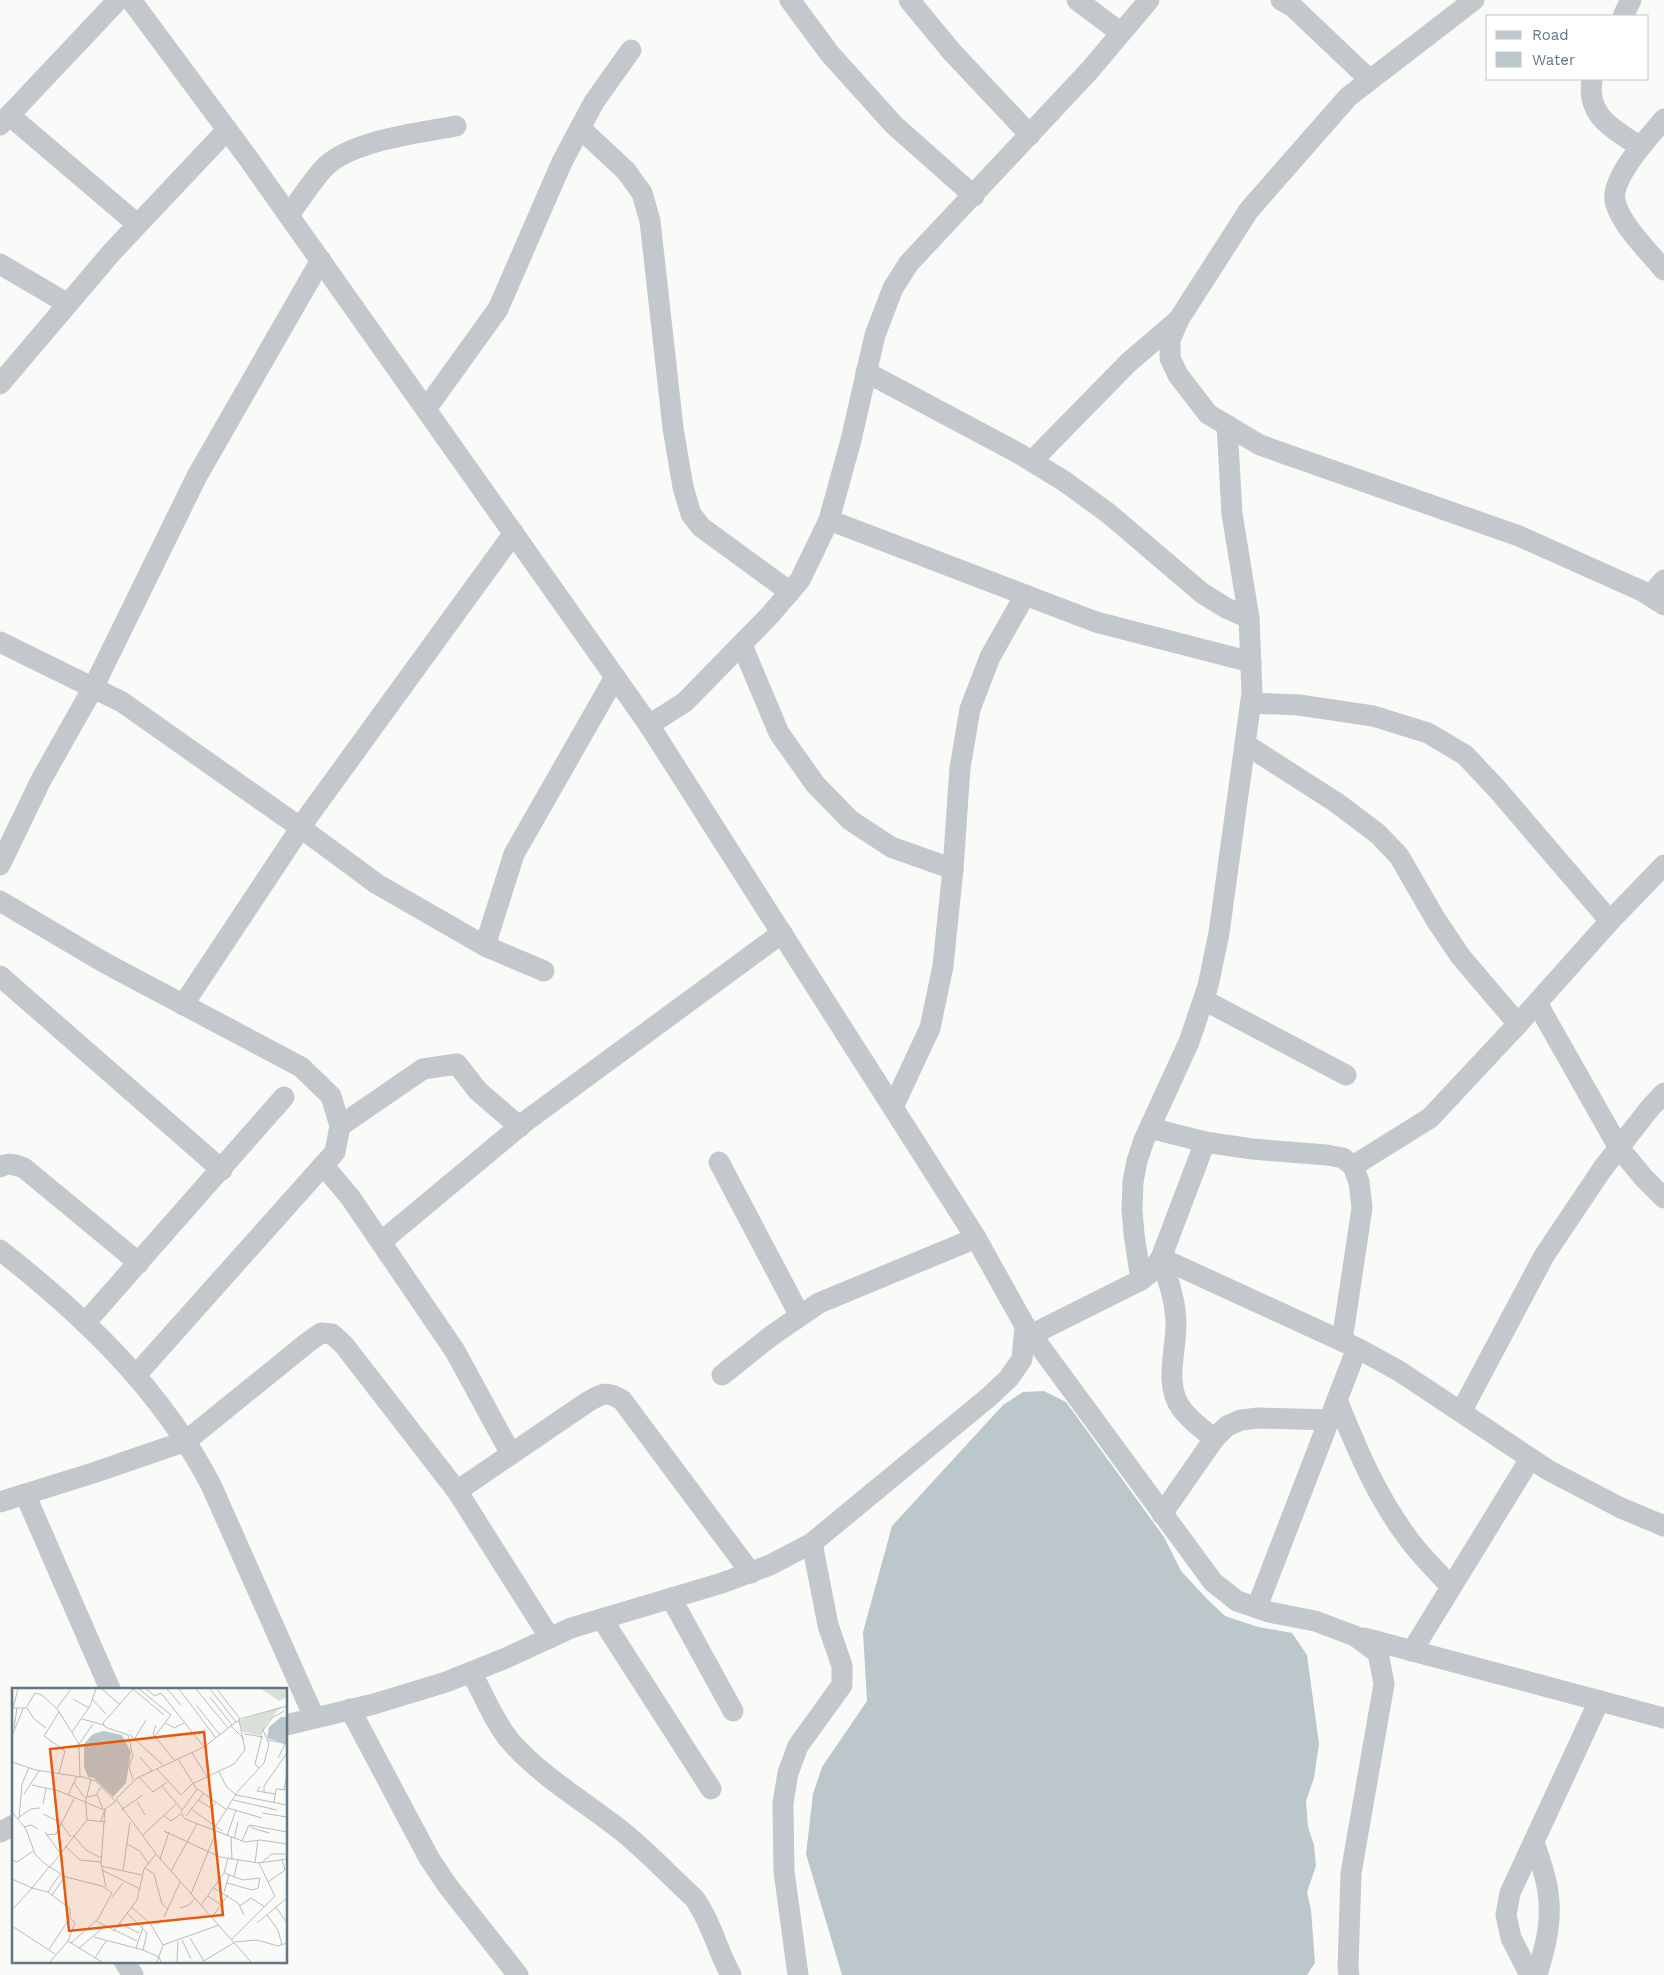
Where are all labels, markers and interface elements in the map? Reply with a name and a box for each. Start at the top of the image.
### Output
legend [1486,15,1649,80]
text: Road [1532,26,1569,44]
text: Water [1532,51,1575,69]
inset map [12,1688,288,1962]

